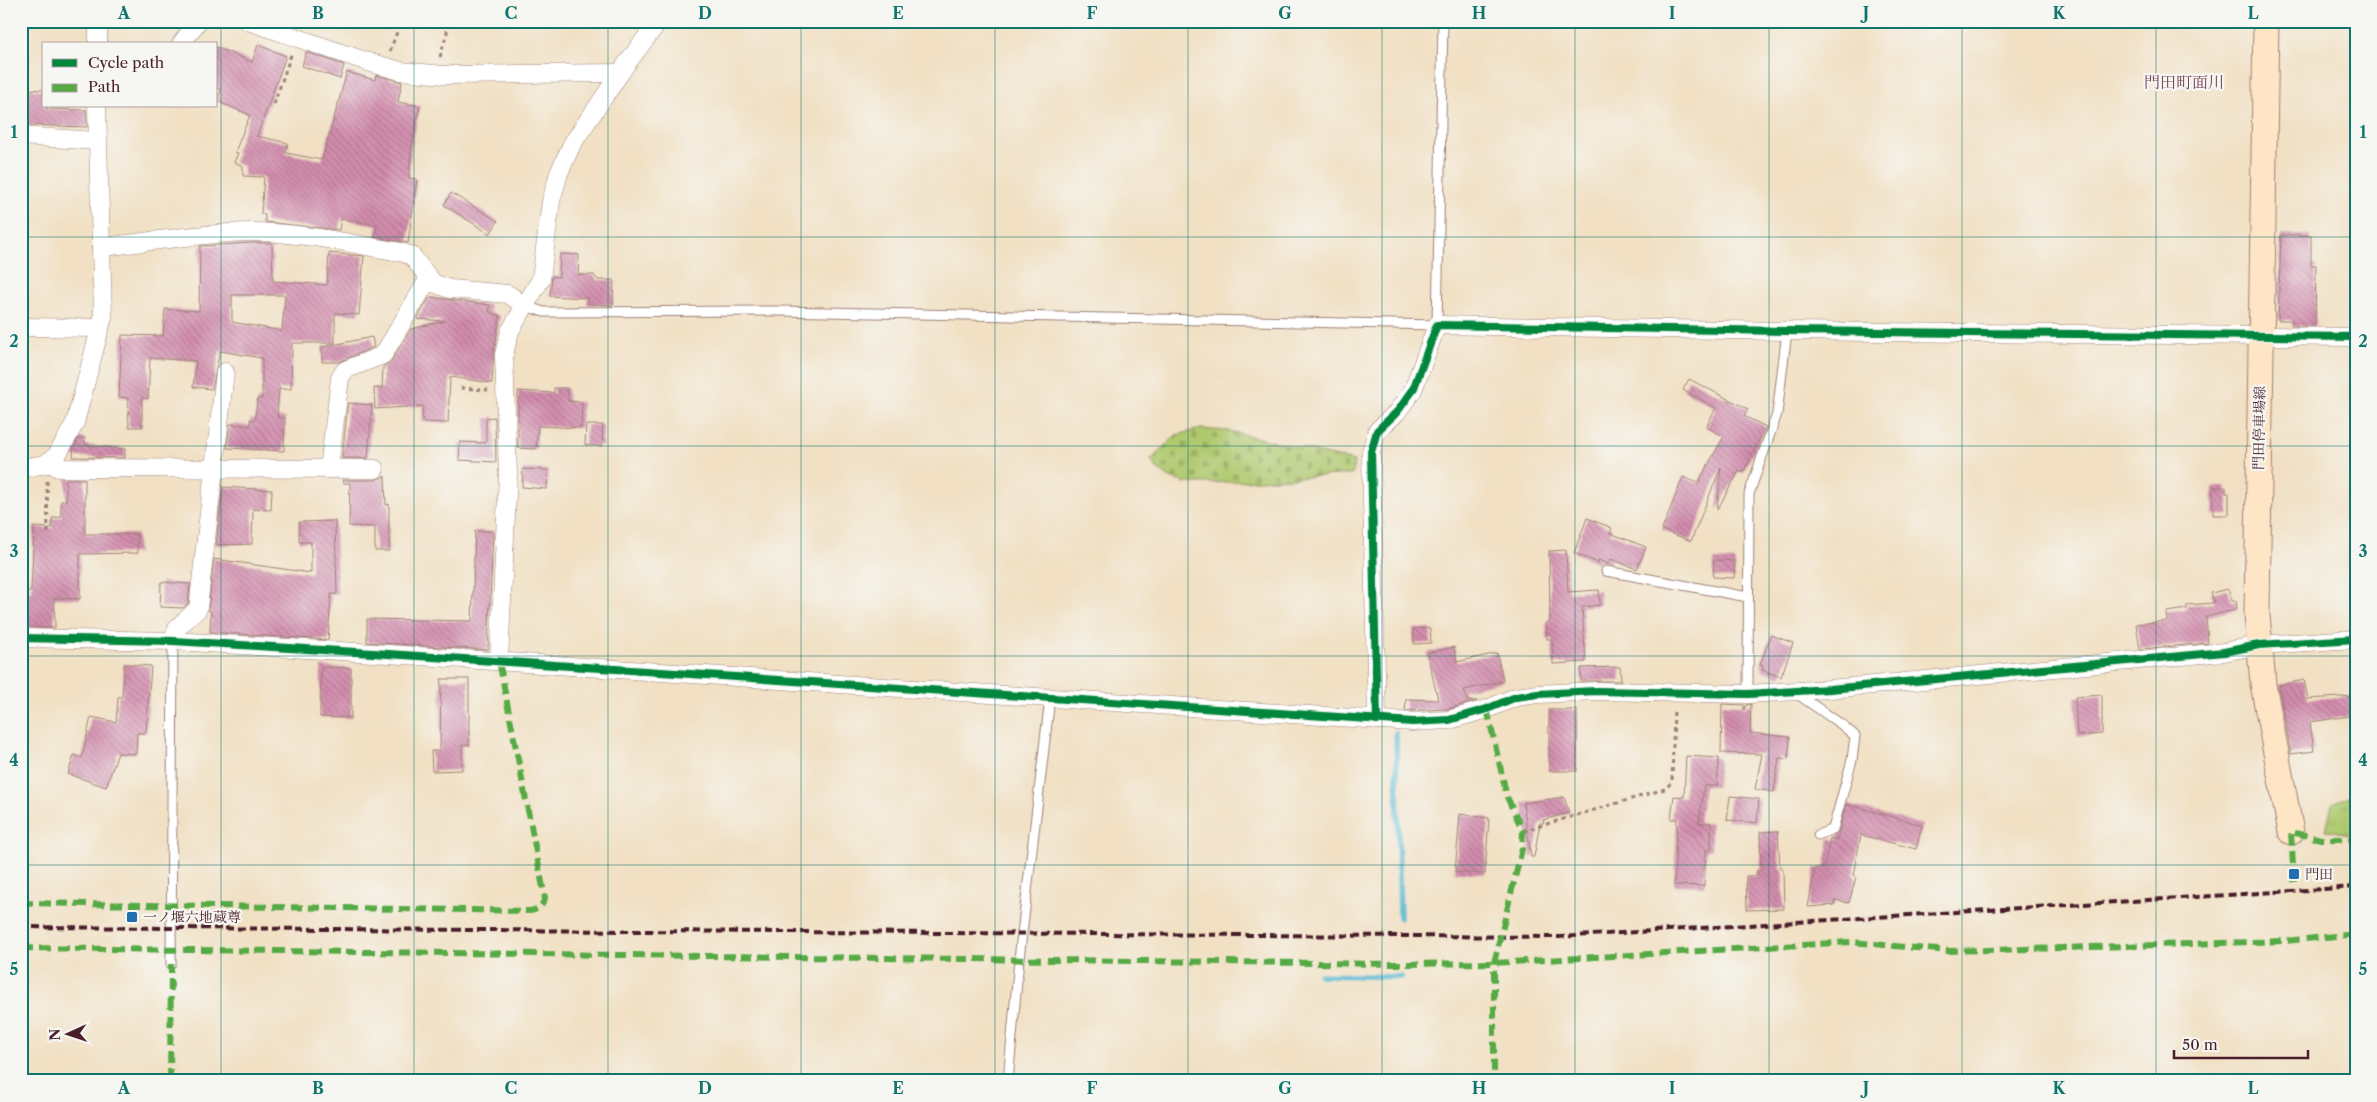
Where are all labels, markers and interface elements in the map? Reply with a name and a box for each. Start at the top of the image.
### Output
text: A [117,3,131,23]
text: B [312,3,324,23]
text: C [505,3,517,23]
text: D [698,3,712,23]
text: E [892,3,904,23]
text: F [1087,3,1098,23]
text: G [1278,3,1292,23]
text: H [1472,3,1486,23]
text: I [1669,3,1676,23]
text: J [1860,3,1869,23]
text: K [2053,3,2067,23]
text: L [2247,3,2259,23]
legend [42,42,218,108]
text: Cycle path [88,53,165,72]
district label: 門田町面川 [2144,72,2224,92]
text: Path [88,77,121,96]
text: 1 [10,122,18,142]
text: 1 [2359,122,2367,142]
text: 2 [9,331,19,351]
text: 2 [2358,331,2368,351]
street label: 門田停車場線 [2249,386,2269,470]
text: 3 [9,541,19,561]
text: 3 [2358,541,2368,561]
text: 4 [9,750,19,770]
text: 4 [2358,750,2368,770]
place label: 門田 [2305,865,2333,883]
marker: 門田 [2287,867,2301,881]
place label: 一ノ堰六地蔵尊 [143,908,241,926]
marker: 一ノ堰六地蔵尊 [125,910,139,924]
text: 5 [10,959,19,979]
text: 5 [2359,959,2368,979]
north arrow [42,1010,92,1060]
scale bar [2174,1027,2308,1059]
text: N [46,1028,64,1041]
text: 50 m [2182,1035,2218,1054]
text: A [117,1078,131,1098]
text: B [312,1078,324,1098]
text: C [505,1078,517,1098]
text: D [698,1078,712,1098]
text: E [892,1078,904,1098]
text: F [1087,1078,1098,1098]
text: G [1278,1078,1292,1098]
text: H [1472,1078,1486,1098]
text: I [1669,1078,1676,1098]
text: J [1860,1078,1869,1098]
text: K [2053,1078,2067,1098]
text: L [2247,1078,2259,1098]

